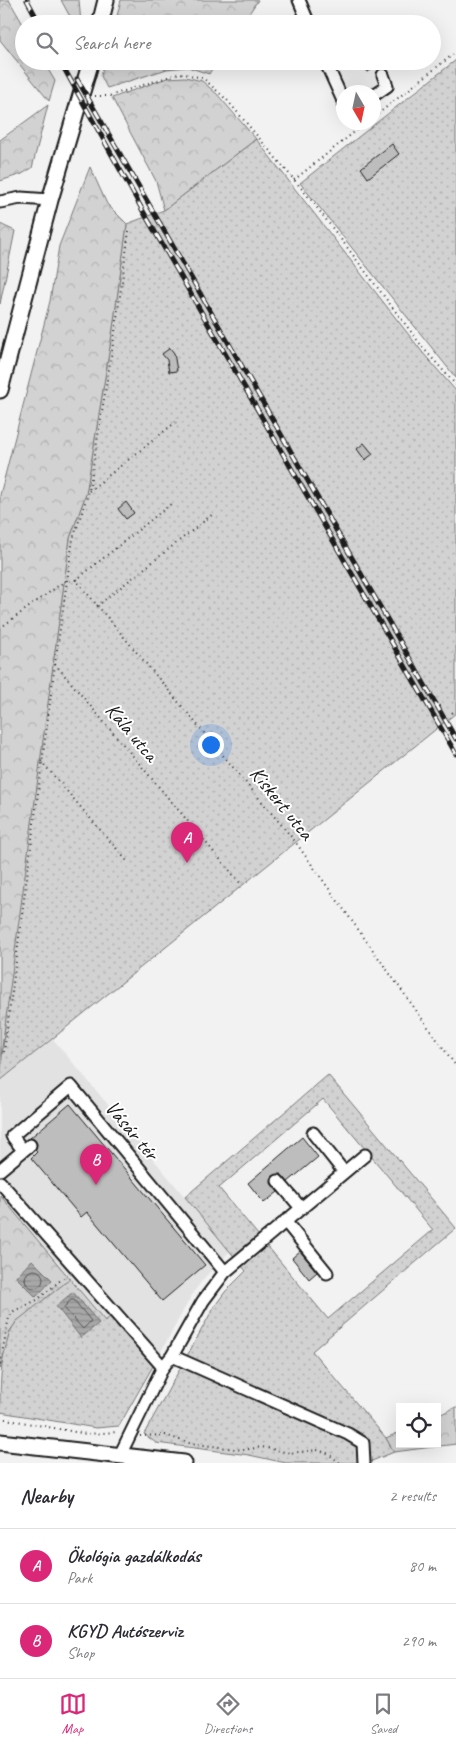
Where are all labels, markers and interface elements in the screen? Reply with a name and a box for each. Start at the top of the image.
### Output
search box [15,15,441,70]
icon: search [33,29,61,57]
text: Search here [73,31,150,55]
north arrow [336,85,381,130]
street label: Kála utca [100,697,166,768]
your location [198,732,224,758]
street label: Kiskert utca [244,761,321,847]
pin: A [171,822,203,863]
street label: Vásár tér [100,1095,166,1167]
pin: B [80,1144,112,1185]
map controls [396,1403,441,1448]
button: locate [396,1403,441,1448]
text: Nearby [20,1483,73,1509]
text: 2 results [389,1486,436,1506]
text: Ökológia gazdálkodás [67,1544,201,1568]
text: A [32,1556,40,1576]
text: 80 m [409,1556,436,1576]
text: Park [67,1568,92,1588]
text: KGYD Autószerviz [67,1619,182,1643]
text: B [32,1631,40,1651]
text: 290 m [402,1631,436,1651]
text: Shop [67,1643,94,1663]
tab: Map [59,1690,87,1737]
tab: Directions [204,1690,252,1737]
tab: Saved [369,1690,397,1737]

